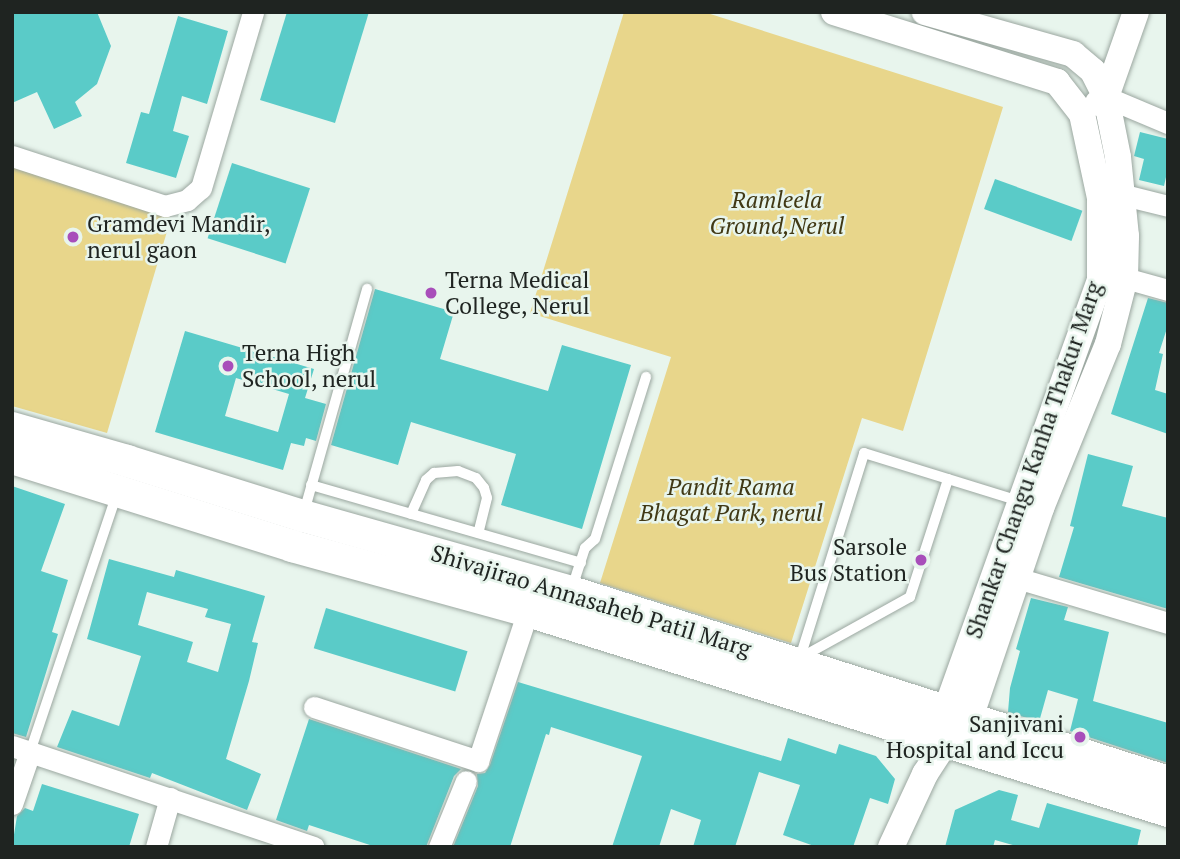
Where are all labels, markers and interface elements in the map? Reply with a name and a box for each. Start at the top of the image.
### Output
park label: Ramleela Ground,Nerul [710,186,844,240]
place label: Gramdevi Mandir, nerul gaon [87,210,271,264]
marker: Gramdevi Mandir, nerul gaon [65,229,81,245]
place label: Terna Medical College, Nerul [445,266,591,320]
street label: Shankar Changu Kanha Thakur Marg [960,278,1108,642]
marker: Terna Medical College, Nerul [423,285,439,301]
place label: Terna High School, nerul [242,339,377,393]
marker: Terna High School, nerul [220,358,236,374]
park label: Pandit Rama Bhagat Park, nerul [639,473,823,527]
place label: Sarsole Bus Station [790,533,907,587]
street label: Shivajirao Annasaheb Patil Marg [428,539,754,663]
marker: Sarsole Bus Station [913,552,929,568]
place label: Sanjivani Hospital and Iccu [886,710,1064,764]
marker: Sanjivani Hospital and Iccu [1070,727,1090,747]

